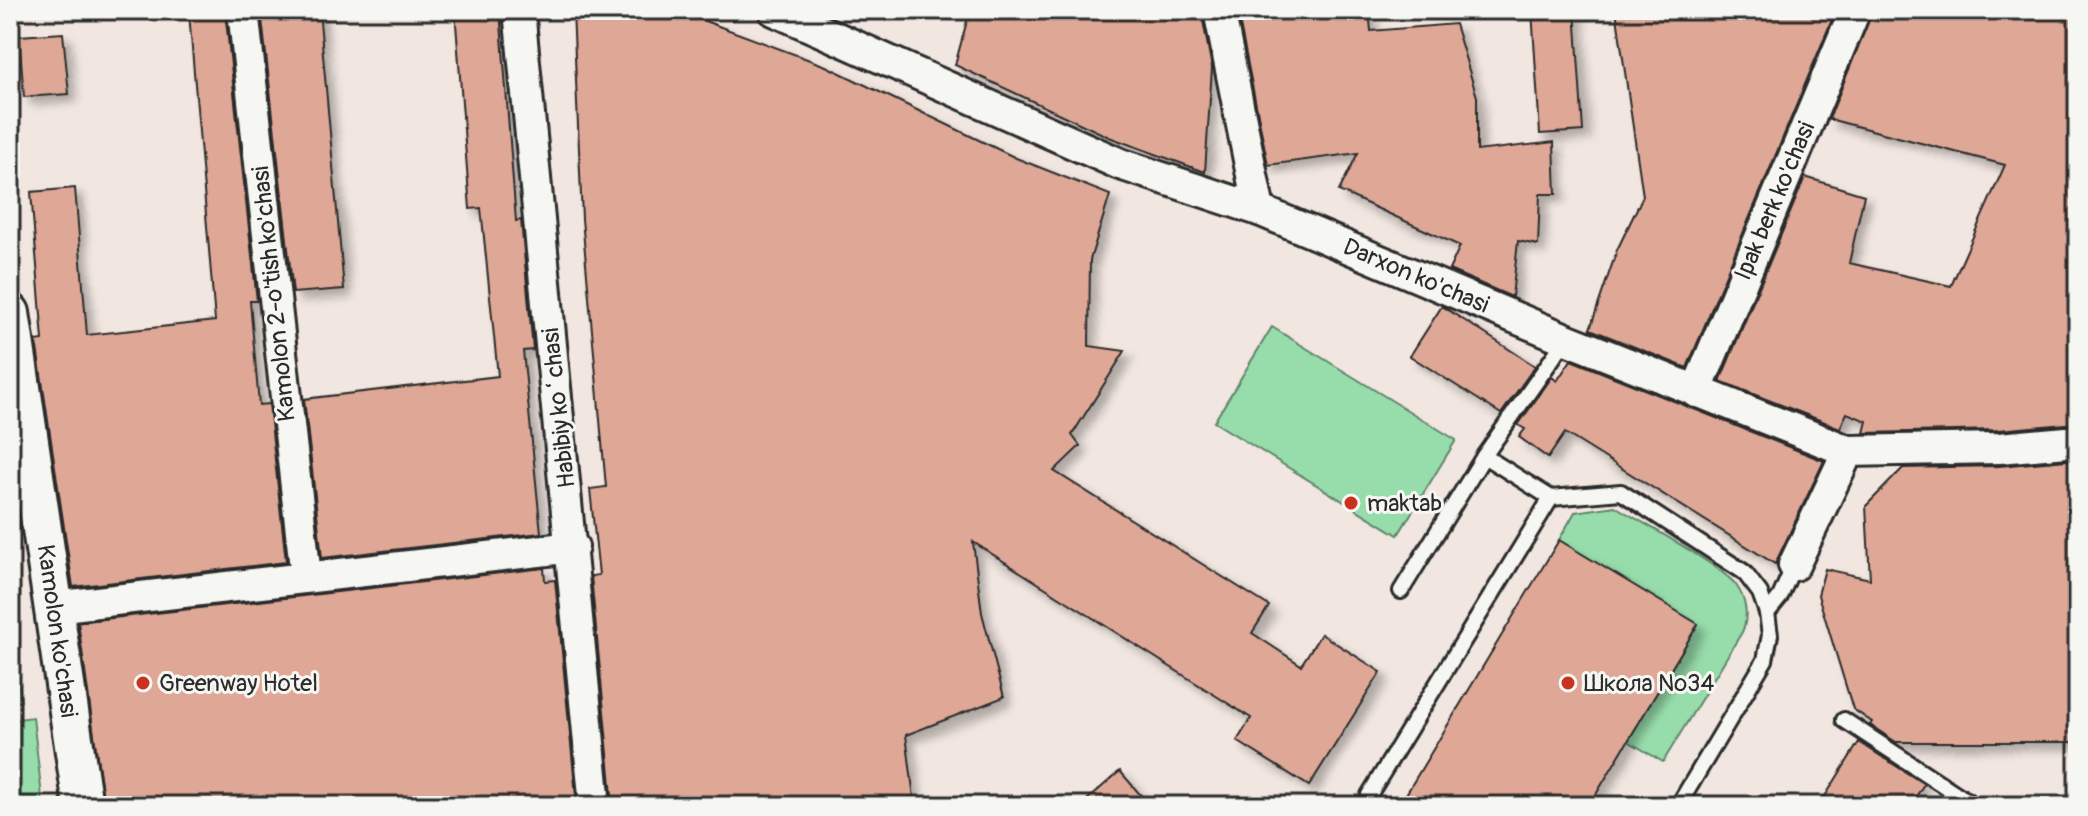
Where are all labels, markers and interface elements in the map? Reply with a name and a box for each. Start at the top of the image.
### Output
street label: Ipak berk ko'chasi [1729,117,1821,285]
street label: Kamolon 2-o'tish ko'chasi [246,165,302,423]
street label: Darxon ko'chasi [1339,232,1493,320]
street label: Habibiy koʻchasi [536,327,582,489]
place label: maktab [1367,489,1442,518]
marker: maktab [1342,494,1360,512]
street label: Kamolon ko'chasi [31,543,83,719]
place label: Greenway Hotel [159,669,318,698]
place label: Школа №34 [1584,669,1714,698]
marker: Greenway Hotel [134,674,152,692]
marker: Школа №34 [1559,674,1577,692]

